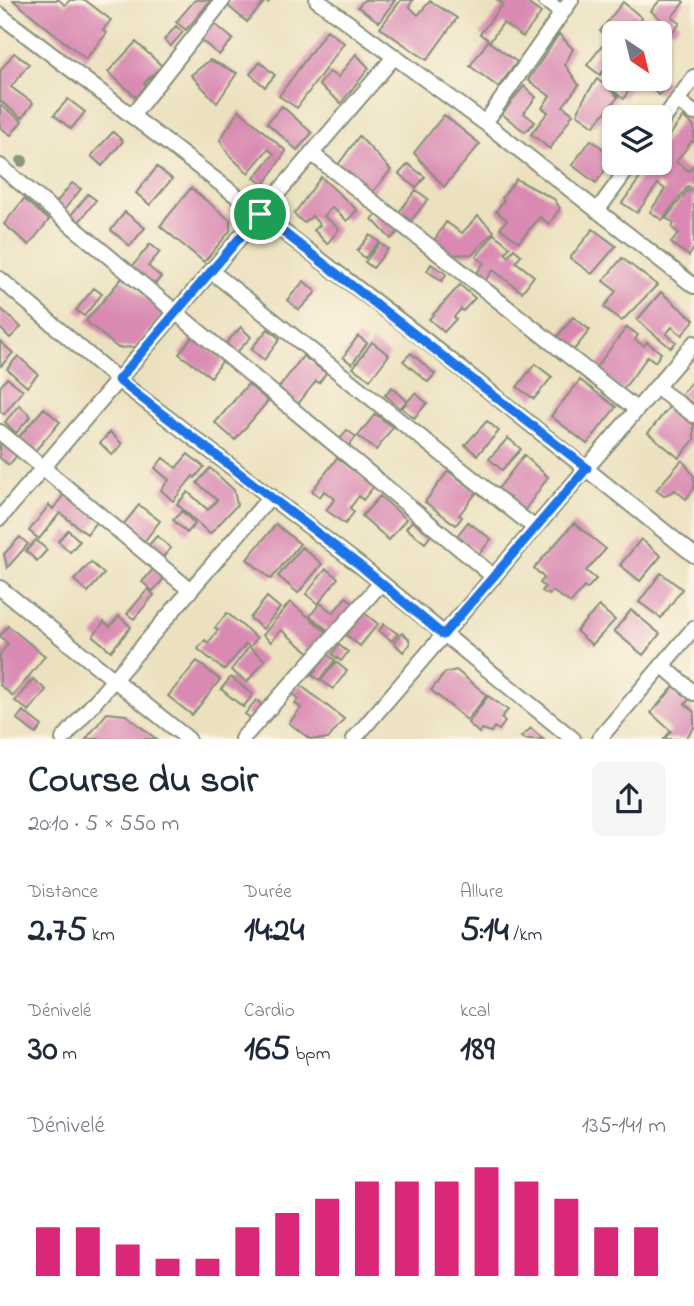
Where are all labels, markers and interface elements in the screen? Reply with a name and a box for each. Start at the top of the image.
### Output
north arrow [602,21,672,91]
map controls [602,21,672,175]
button: layers [602,105,672,175]
pin [230,184,290,244]
icon: arrive [241,195,279,233]
text: Course du soir [28,754,258,810]
button: share [592,762,666,836]
text: 20:10 · 5 × 550 m [28,808,179,841]
text: Distance [28,879,98,906]
text: Durée [244,879,292,906]
text: Allure [460,879,503,906]
text: 2.75 [28,906,87,957]
text: 14:24 [244,906,304,957]
text: 5:14 [460,906,509,957]
text: km [87,922,115,949]
text: /km [509,922,542,949]
text: Dénivelé [28,998,91,1025]
text: Cardio [244,998,295,1025]
text: kcal [460,998,490,1025]
text: 30 [28,1025,58,1076]
text: 165 [244,1025,291,1076]
text: 189 [460,1025,495,1076]
text: m [58,1041,77,1068]
text: bpm [291,1041,330,1068]
text: Dénivelé [28,1110,105,1143]
text: 135–141 m [582,1110,666,1143]

